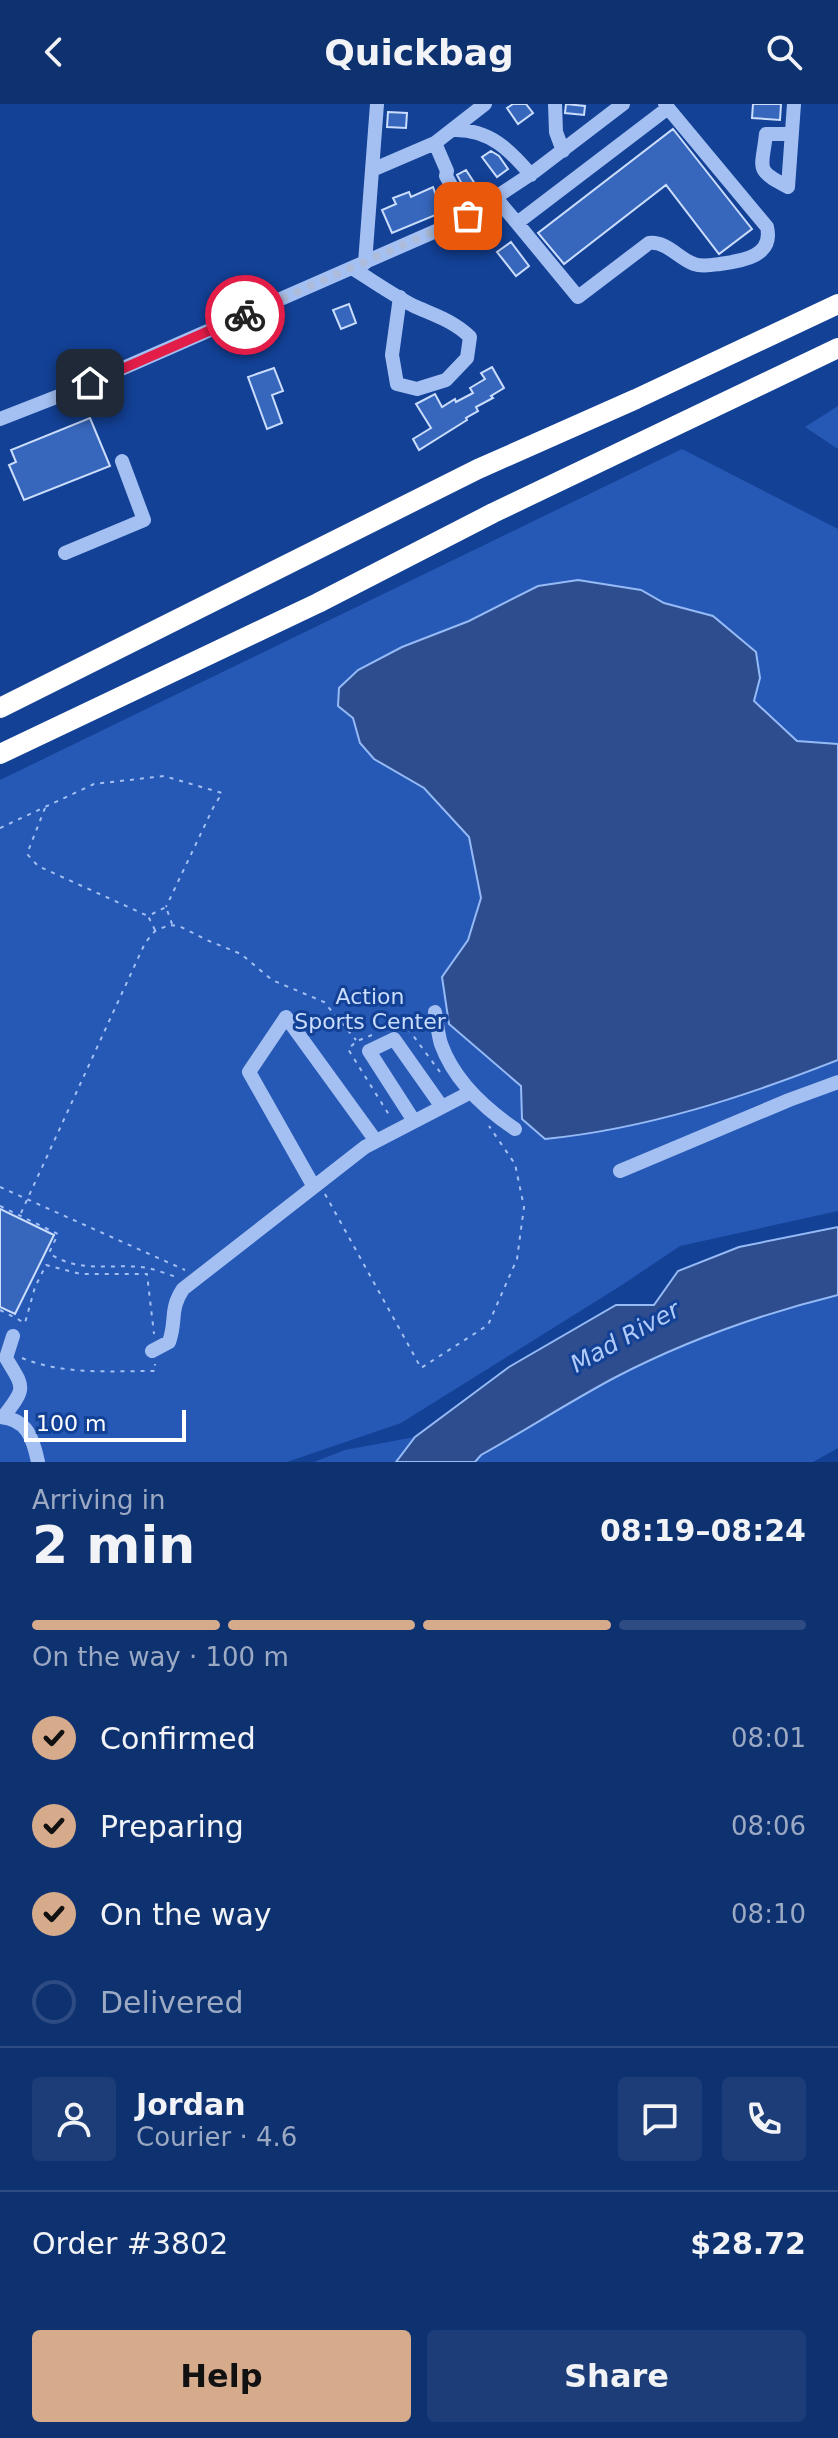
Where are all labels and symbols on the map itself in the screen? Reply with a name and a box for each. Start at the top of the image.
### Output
pin [434,182,502,250]
courier [205,275,285,355]
pin [56,349,124,417]
park label: Action Sports Center [294,984,447,1034]
water label: Mad River [566,1295,686,1378]
scale bar [24,1406,186,1442]

